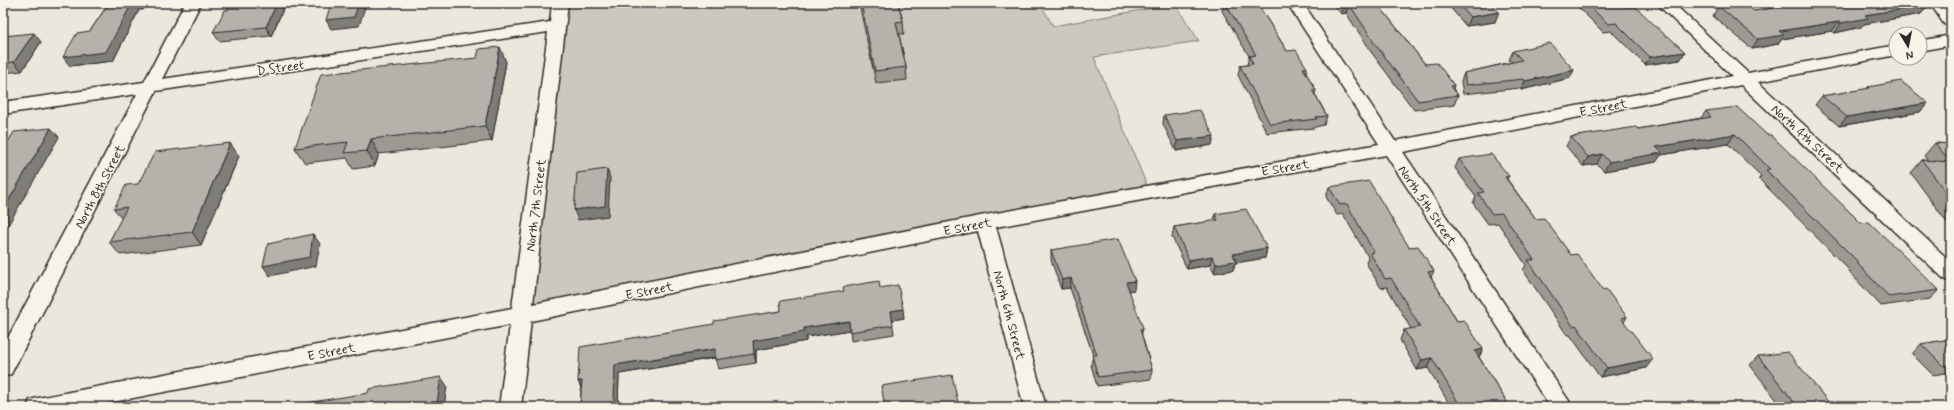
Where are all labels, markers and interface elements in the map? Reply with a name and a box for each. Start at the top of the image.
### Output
north arrow [1888,26,1928,66]
text: N [1905,47,1914,62]
street label: D Street [256,57,305,80]
street label: E Street [1578,95,1629,121]
street label: North 4th Street [1767,101,1847,177]
street label: North 8th Street [71,141,130,232]
street label: E Street [1260,156,1311,181]
street label: North 7th Street [522,158,551,252]
street label: North 5th Street [1394,162,1460,249]
street label: E Street [942,214,993,240]
street label: North 6th Street [988,269,1029,362]
street label: E Street [624,278,675,304]
street label: E Street [306,339,357,365]

